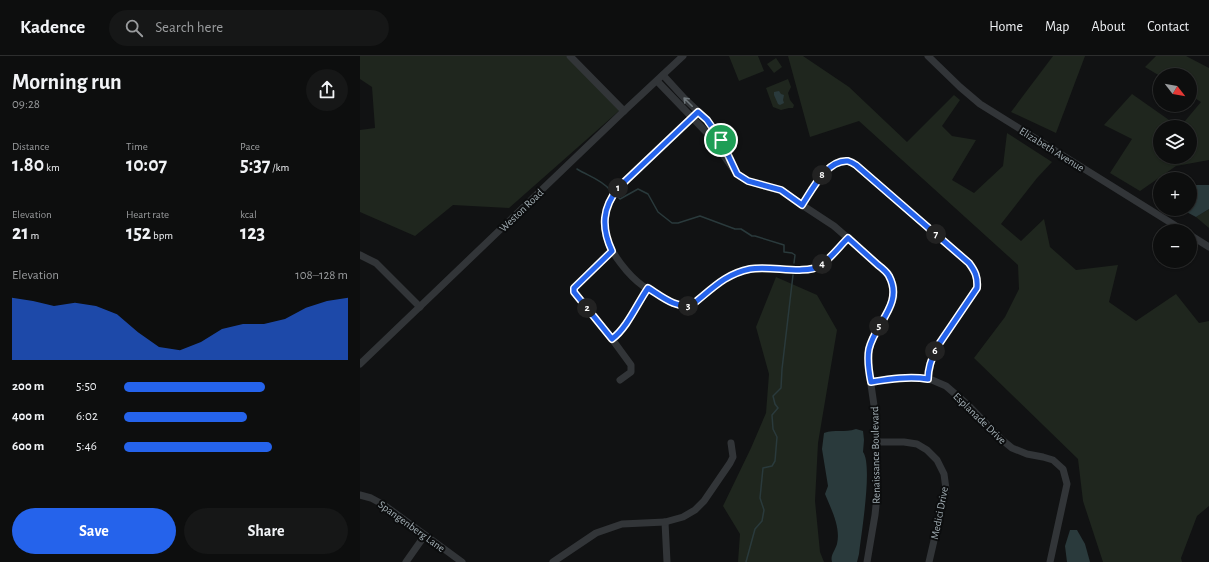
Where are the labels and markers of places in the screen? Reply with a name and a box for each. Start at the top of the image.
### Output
pin [704,123,738,157]
pin: 8 [812,165,832,185]
pin: 1 [608,178,628,198]
pin: 7 [926,224,946,244]
pin: 4 [812,254,832,274]
pin: 3 [678,296,698,316]
pin: 2 [577,298,597,318]
pin: 5 [869,316,889,336]
pin: 6 [925,341,945,361]

